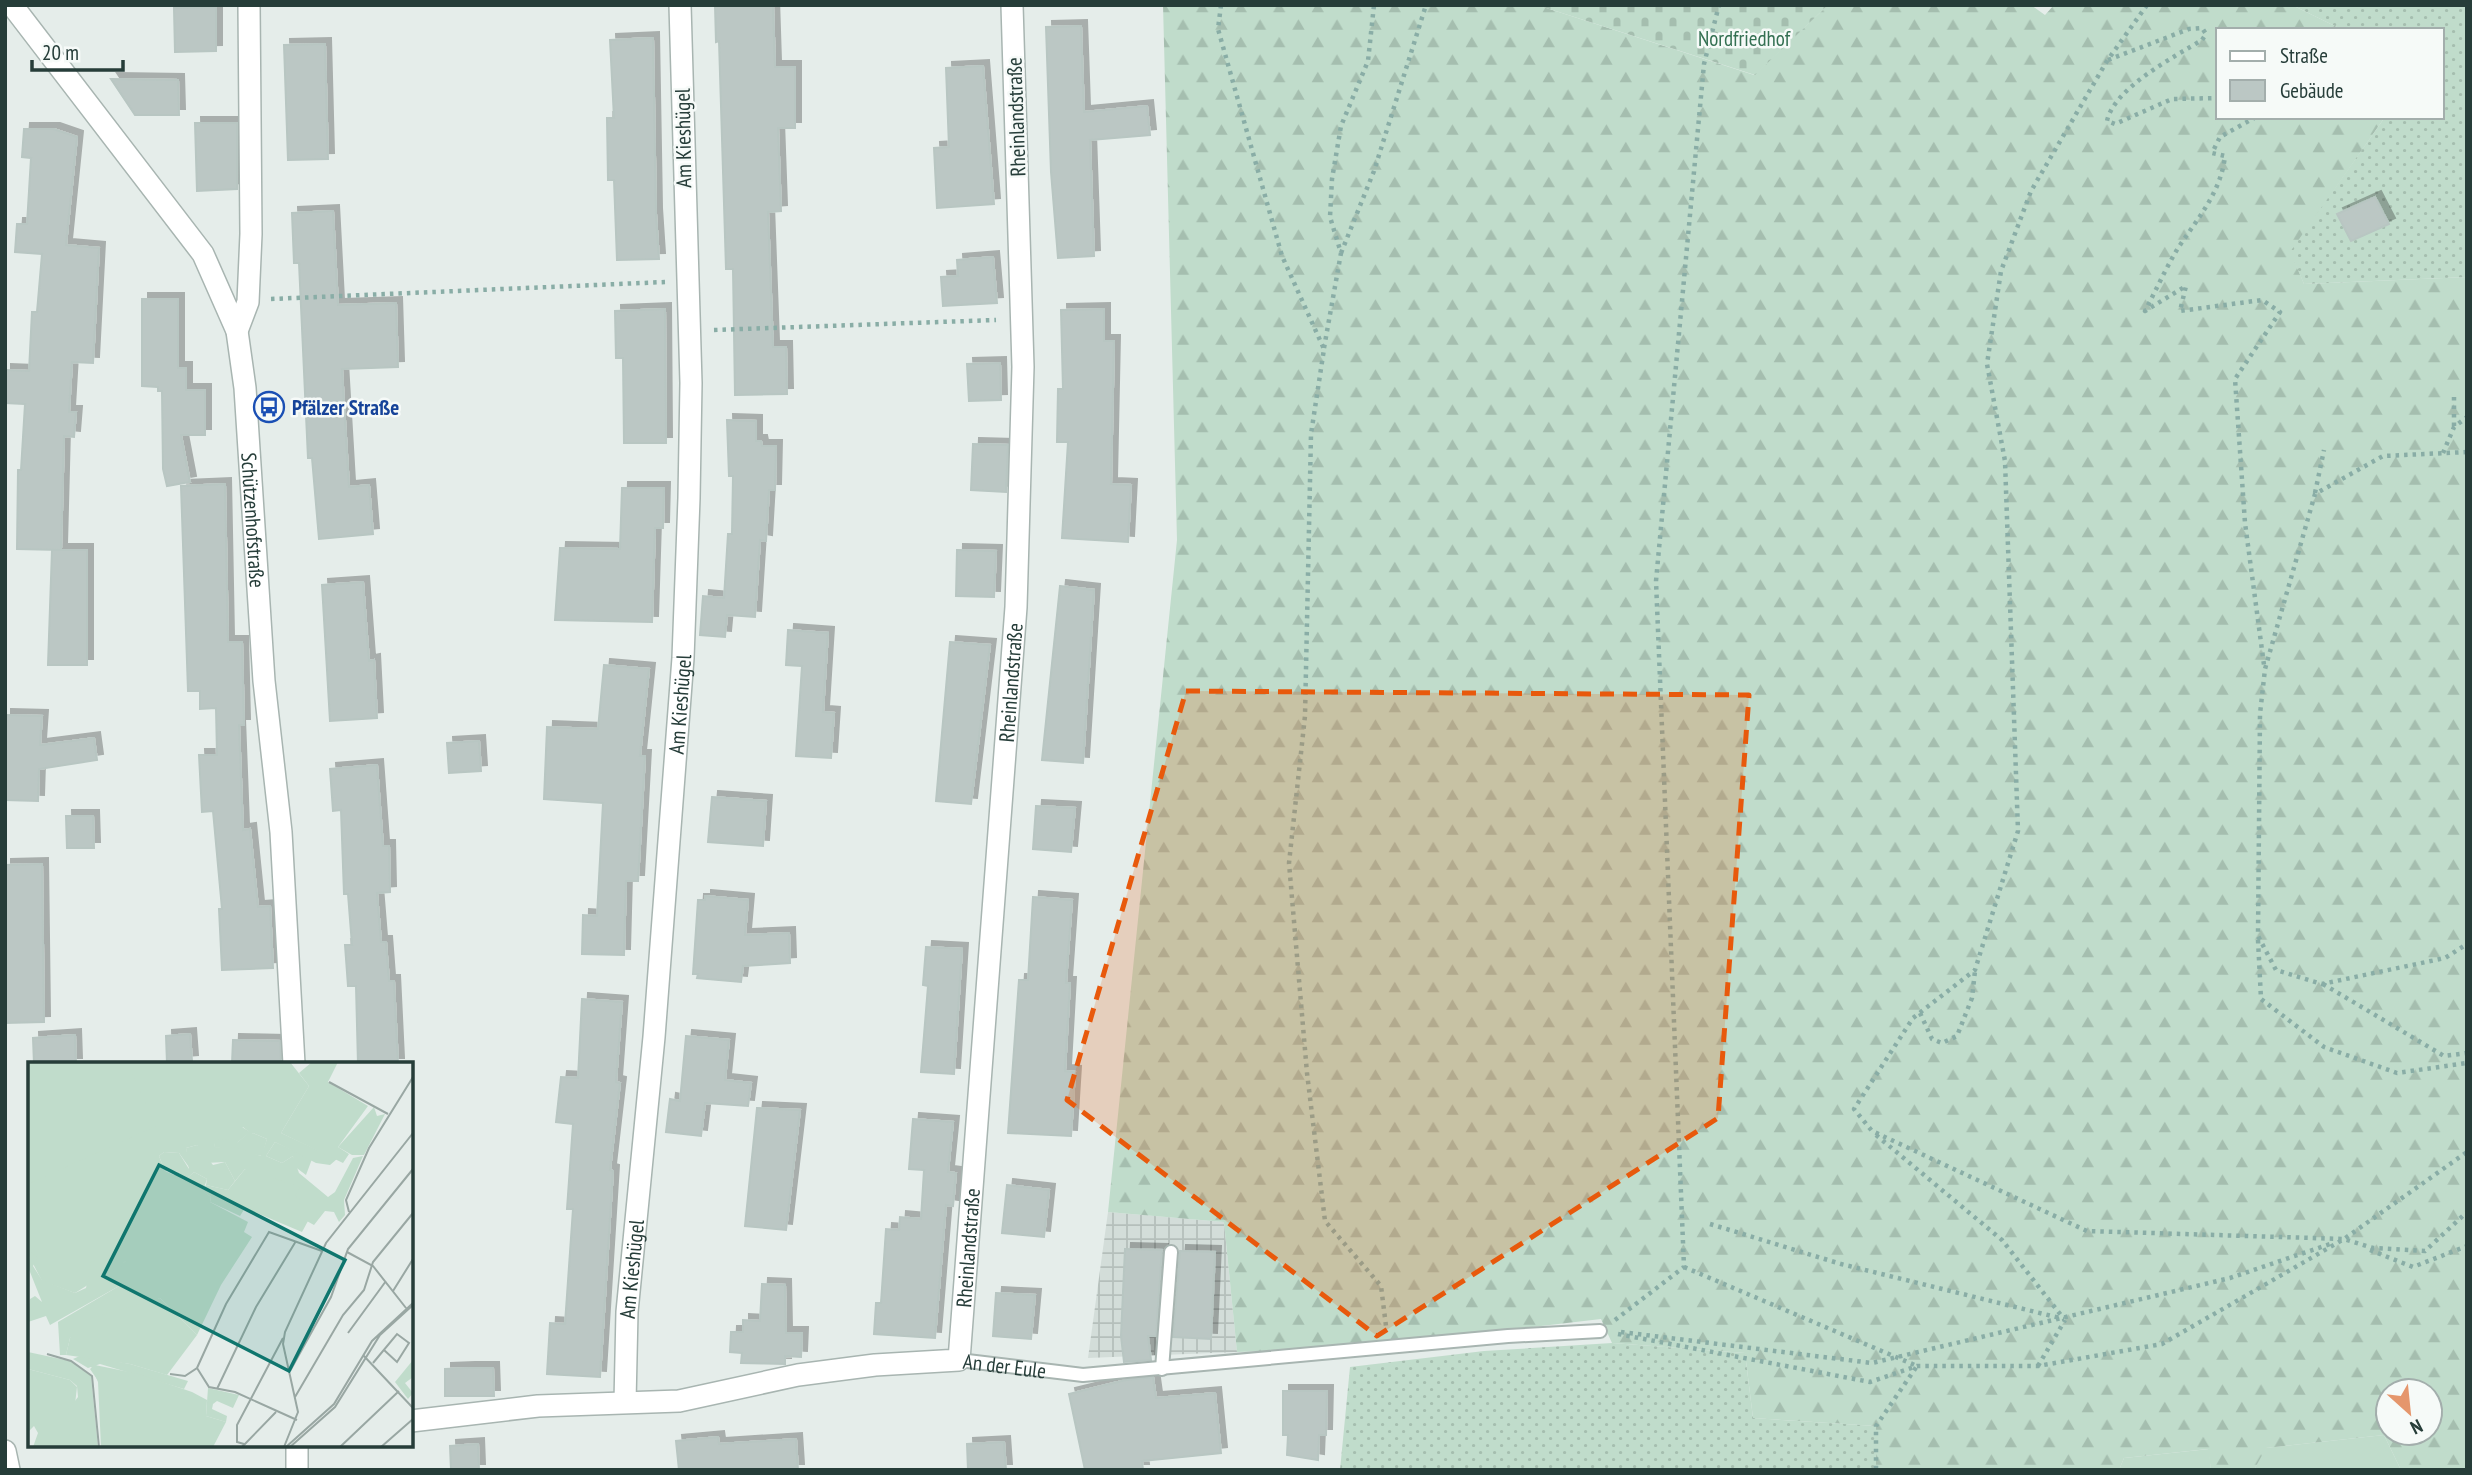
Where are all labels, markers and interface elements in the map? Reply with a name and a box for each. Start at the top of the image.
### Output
park label: Nordfriedhof [1698,25,1791,52]
scale bar [32,28,122,72]
legend [2216,28,2444,119]
text: 20 m [42,39,79,66]
text: Straße [2280,42,2328,69]
street label: Rheinlandstraße [1000,57,1032,177]
text: Gebäude [2280,77,2343,104]
street label: Am Kieshügel [669,88,697,188]
bus stop icon: Pfälzer Straße [252,390,286,424]
place label: Pfälzer Straße [292,394,399,421]
street label: Schützenhofstraße [236,452,271,589]
street label: Rheinlandstraße [992,622,1028,743]
street label: Am Kieshügel [662,654,697,755]
inset map [28,1062,413,1447]
street label: Rheinlandstraße [950,1187,985,1308]
street label: Am Kieshügel [613,1218,650,1319]
street label: An der Eule [962,1347,1048,1384]
north arrow [2374,1377,2444,1447]
text: N [2407,1414,2427,1440]

